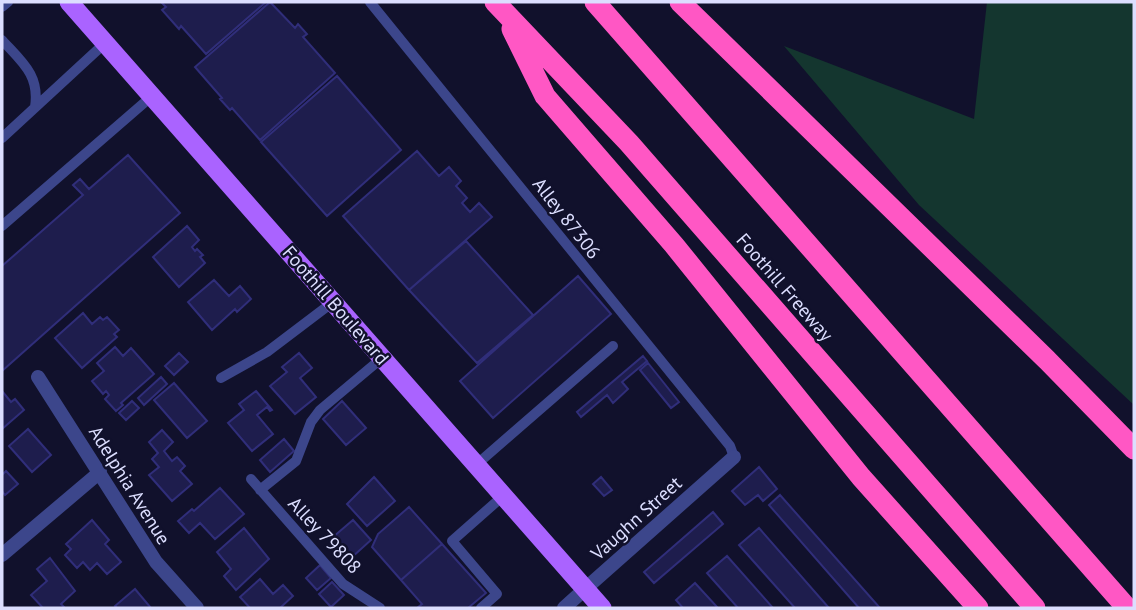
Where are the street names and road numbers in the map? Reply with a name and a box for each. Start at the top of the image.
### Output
street label: Alley 87306 [528,173,606,263]
street label: Foothill Freeway [731,228,839,346]
street label: Foothill Boulevard [278,241,394,369]
street label: Adelphia Avenue [84,421,176,549]
street label: Vaughn Street [585,471,687,566]
street label: Alley 79808 [283,492,367,578]

